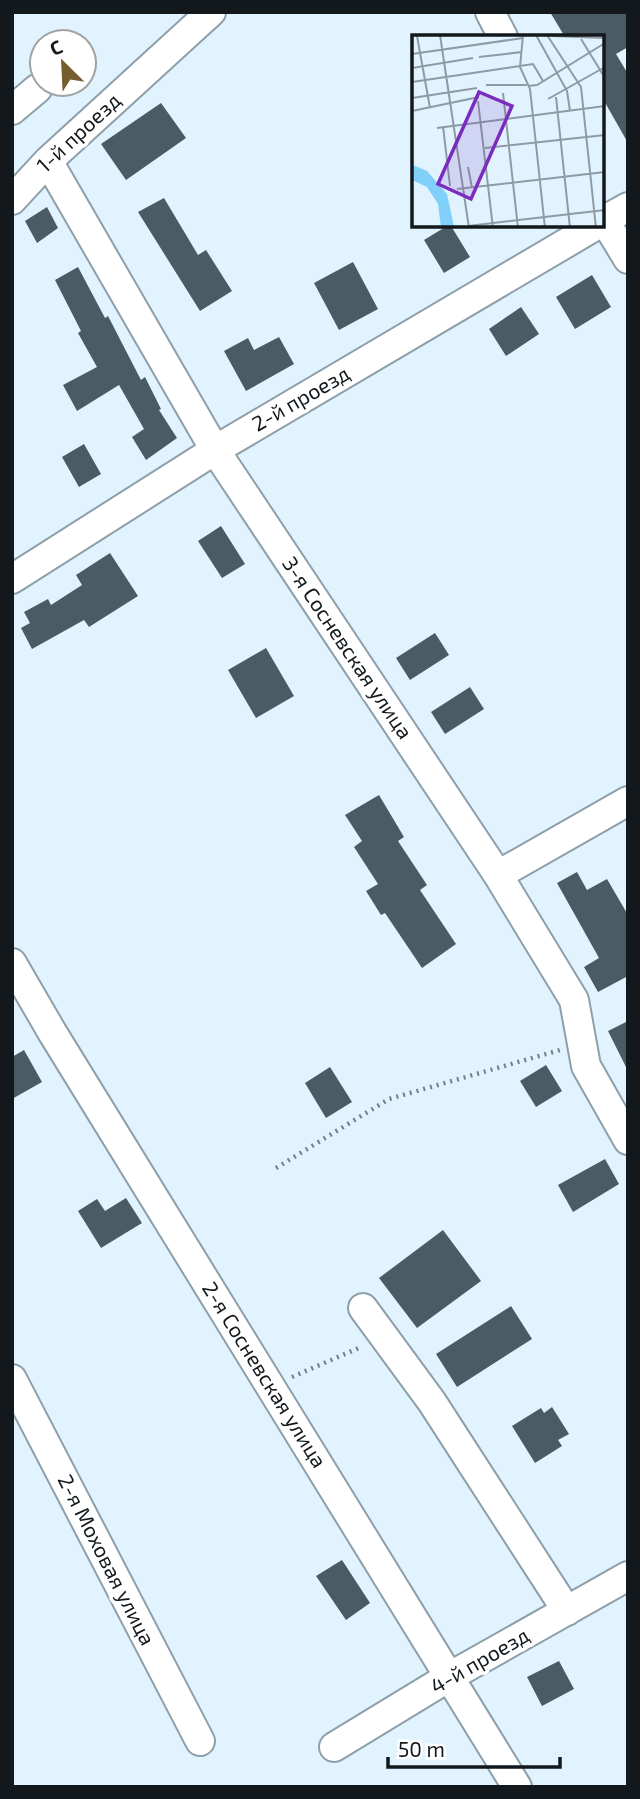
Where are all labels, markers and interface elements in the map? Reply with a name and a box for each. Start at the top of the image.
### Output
north arrow [28,28,98,98]
text: С [46,34,66,60]
inset map [412,35,605,228]
street label: 1-й проезд [31,87,125,177]
street label: 2-й проезд [247,360,353,436]
street label: 3-я Сосневская улица [277,551,419,744]
street label: 2-я Сосневская улица [197,1277,333,1472]
street label: 2-я Моховая улица [53,1470,161,1649]
street label: 4-й проезд [426,1621,533,1698]
scale bar [388,1726,560,1770]
text: 50 m [398,1736,445,1761]

